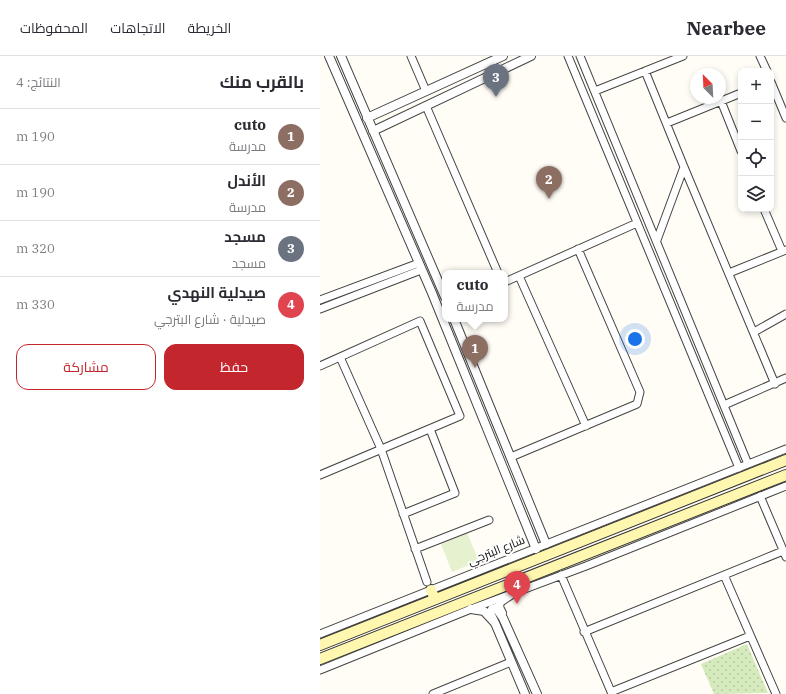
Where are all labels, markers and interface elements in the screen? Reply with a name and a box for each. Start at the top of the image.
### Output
text: Nearbee [687,16,766,40]
text: المحفوظات [20,19,88,37]
text: الاتجاهات [110,19,166,37]
text: الخريطة [188,19,231,37]
pin: 3 [483,64,509,97]
north arrow [690,68,726,104]
map controls [738,68,774,212]
button: + [738,68,774,104]
text: بالقرب منك [220,71,304,93]
text: النتائج: 4 [16,74,61,91]
button: − [738,104,774,140]
text: cuto [234,115,266,134]
text: 190 m [16,128,55,145]
text: 1 [287,128,295,145]
text: مدرسة [229,138,266,155]
button: locate [738,140,774,176]
pin: 2 [536,166,562,199]
text: الأندل [228,171,266,190]
button: layers [738,176,774,212]
text: 190 m [16,184,55,201]
text: 2 [287,184,295,201]
text: مدرسة [229,199,266,216]
text: مسجد [224,227,266,246]
text: 320 m [16,240,55,257]
text: 3 [287,240,295,257]
text: مسجد [232,255,266,272]
popup [442,270,508,322]
text: cuto [457,275,489,294]
text: صيدلية النهدي [168,283,266,302]
text: 330 m [16,296,55,313]
text: 4 [287,296,295,313]
text: مدرسة [457,298,494,315]
text: صيدلية · شارع البترجي [154,311,266,328]
your location [625,329,645,349]
pin: 1 [462,335,488,368]
button: مشاركة [16,344,156,390]
button: حفظ [164,344,304,390]
street label: شارع البترجي [465,532,528,571]
pin: 4 [504,571,530,604]

